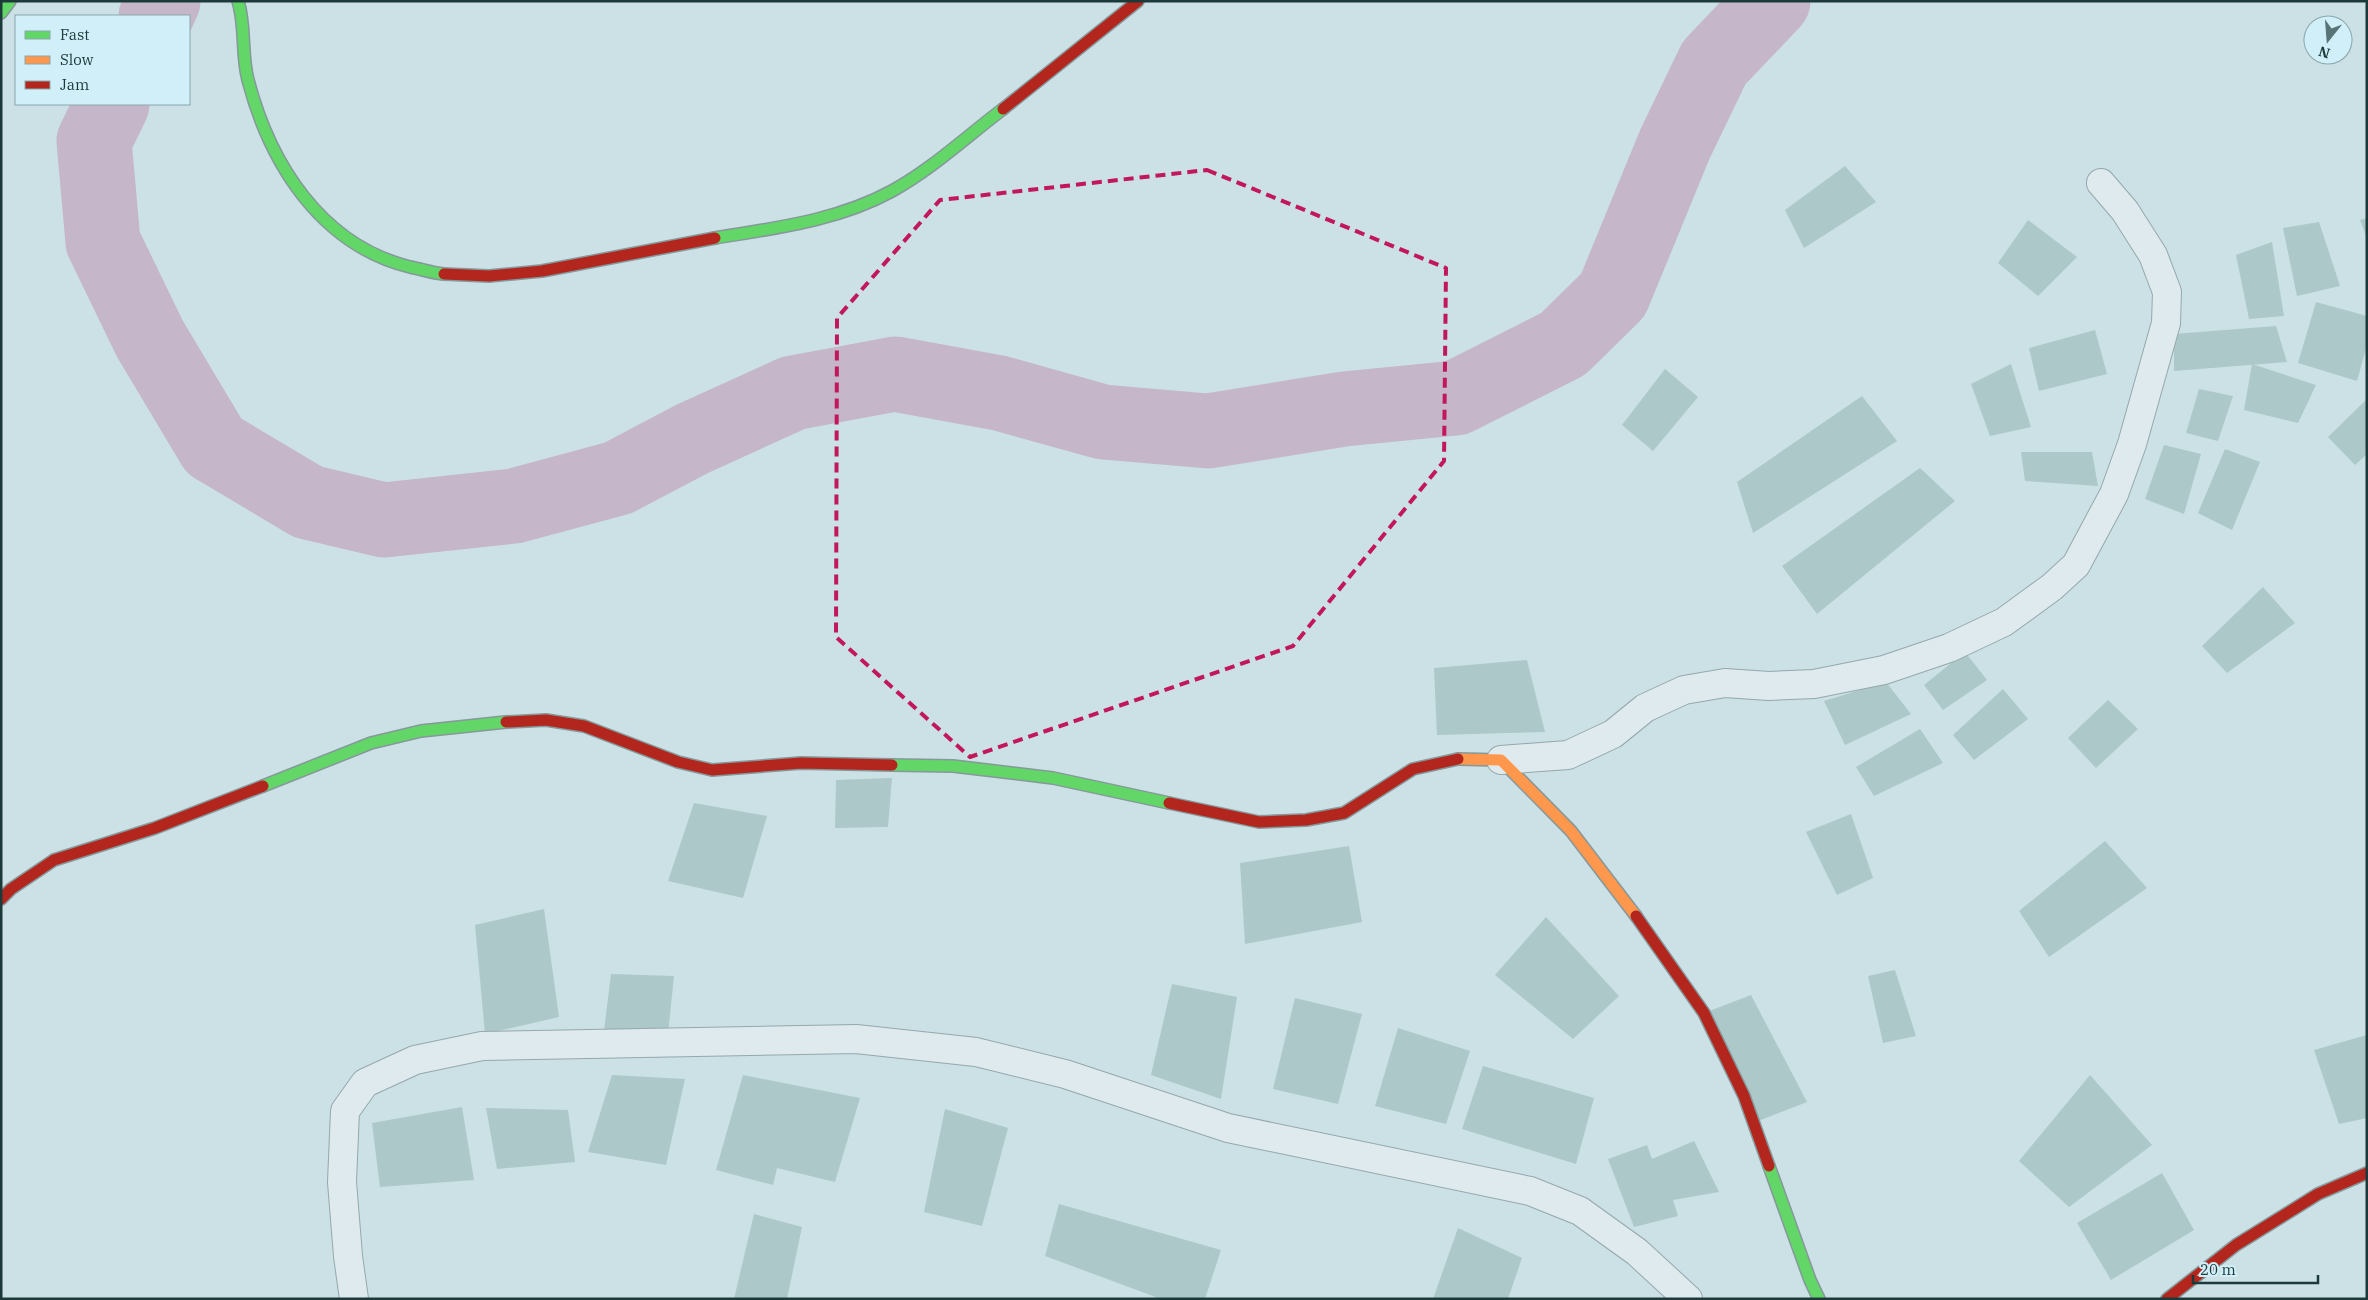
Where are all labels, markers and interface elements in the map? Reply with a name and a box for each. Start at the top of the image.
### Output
legend [15,15,190,105]
north arrow [2303,15,2353,65]
text: Fast [60,25,90,44]
text: N [2316,42,2332,63]
text: Slow [60,50,94,69]
text: Jam [60,75,89,94]
scale bar [2193,1252,2318,1284]
text: 20 m [2200,1260,2236,1279]

